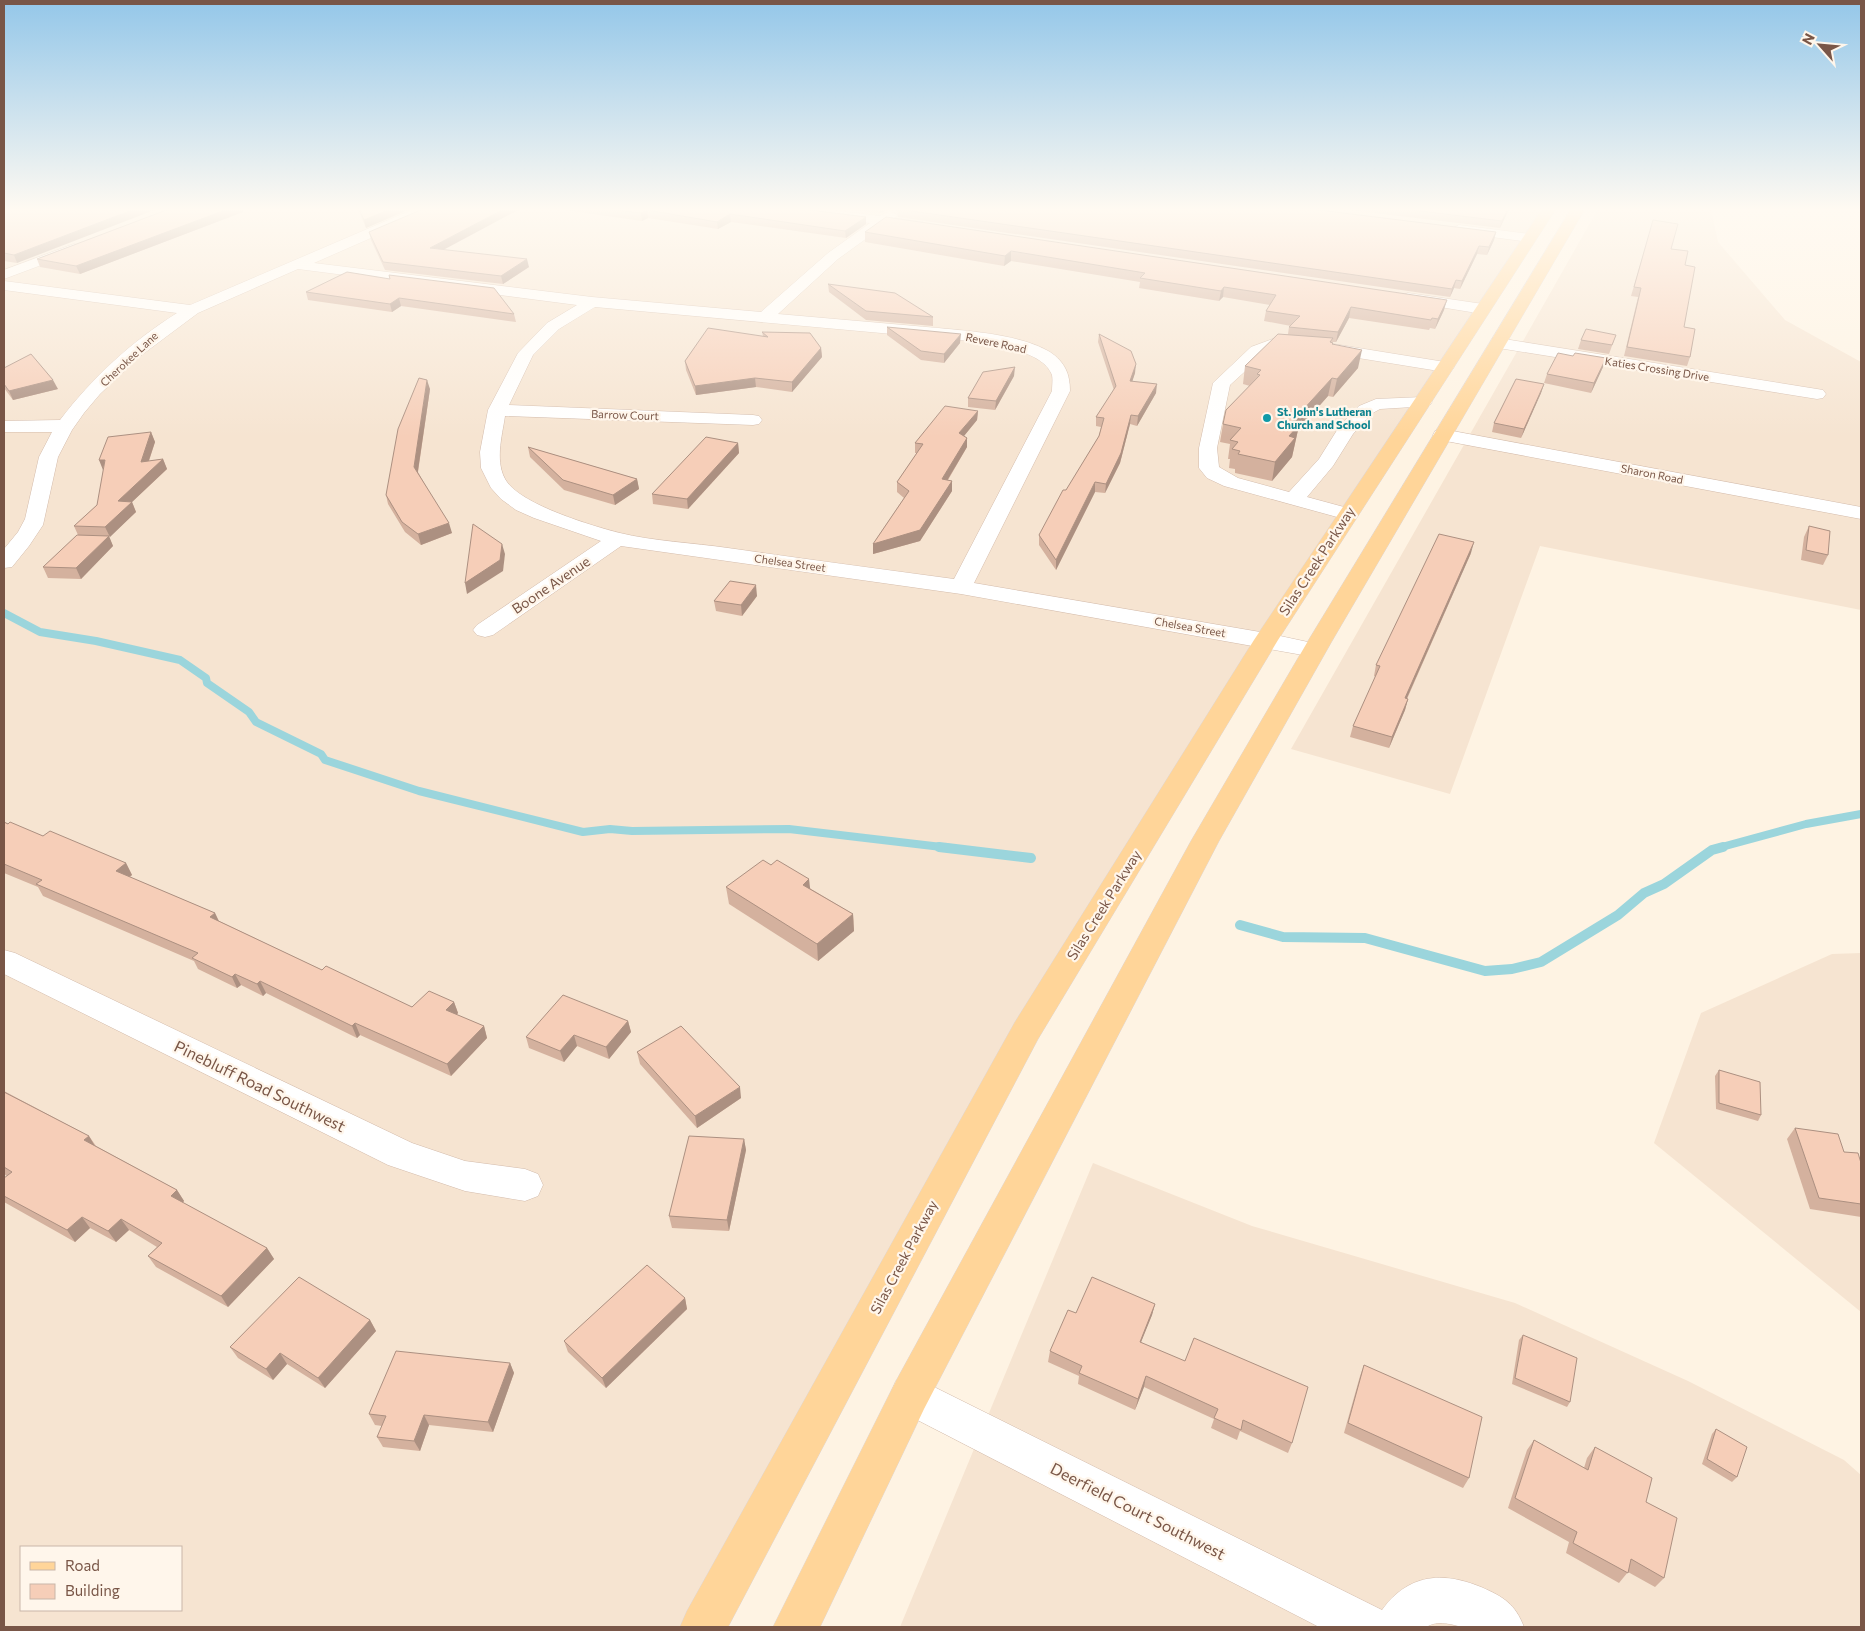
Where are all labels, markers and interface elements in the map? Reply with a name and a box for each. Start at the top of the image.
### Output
north arrow [1795,20,1845,70]
text: N [1798,30,1818,47]
street label: Cherokee Lane [97,329,160,389]
street label: Revere Road [965,330,1028,355]
street label: Katies Crossing Drive [1604,354,1710,383]
place label: St. John's Lutheran Church and School [1277,405,1372,431]
street label: Barrow Court [591,407,660,422]
marker: St. John's Lutheran Church and School [1261,412,1273,424]
street label: Sharon Road [1620,461,1684,486]
street label: Silas Creek Parkway [1275,503,1358,618]
street label: Chelsea Street [753,551,827,574]
street label: Boone Avenue [508,552,593,617]
street label: Chelsea Street [1153,614,1227,639]
street label: Silas Creek Parkway [1063,847,1144,963]
street label: Pinebluff Road Southwest [171,1036,349,1136]
street label: Silas Creek Parkway [866,1197,941,1317]
street label: Deerfield Court Southwest [1048,1458,1229,1563]
legend [20,1546,182,1611]
text: Road [65,1556,100,1574]
text: Building [65,1581,120,1599]

